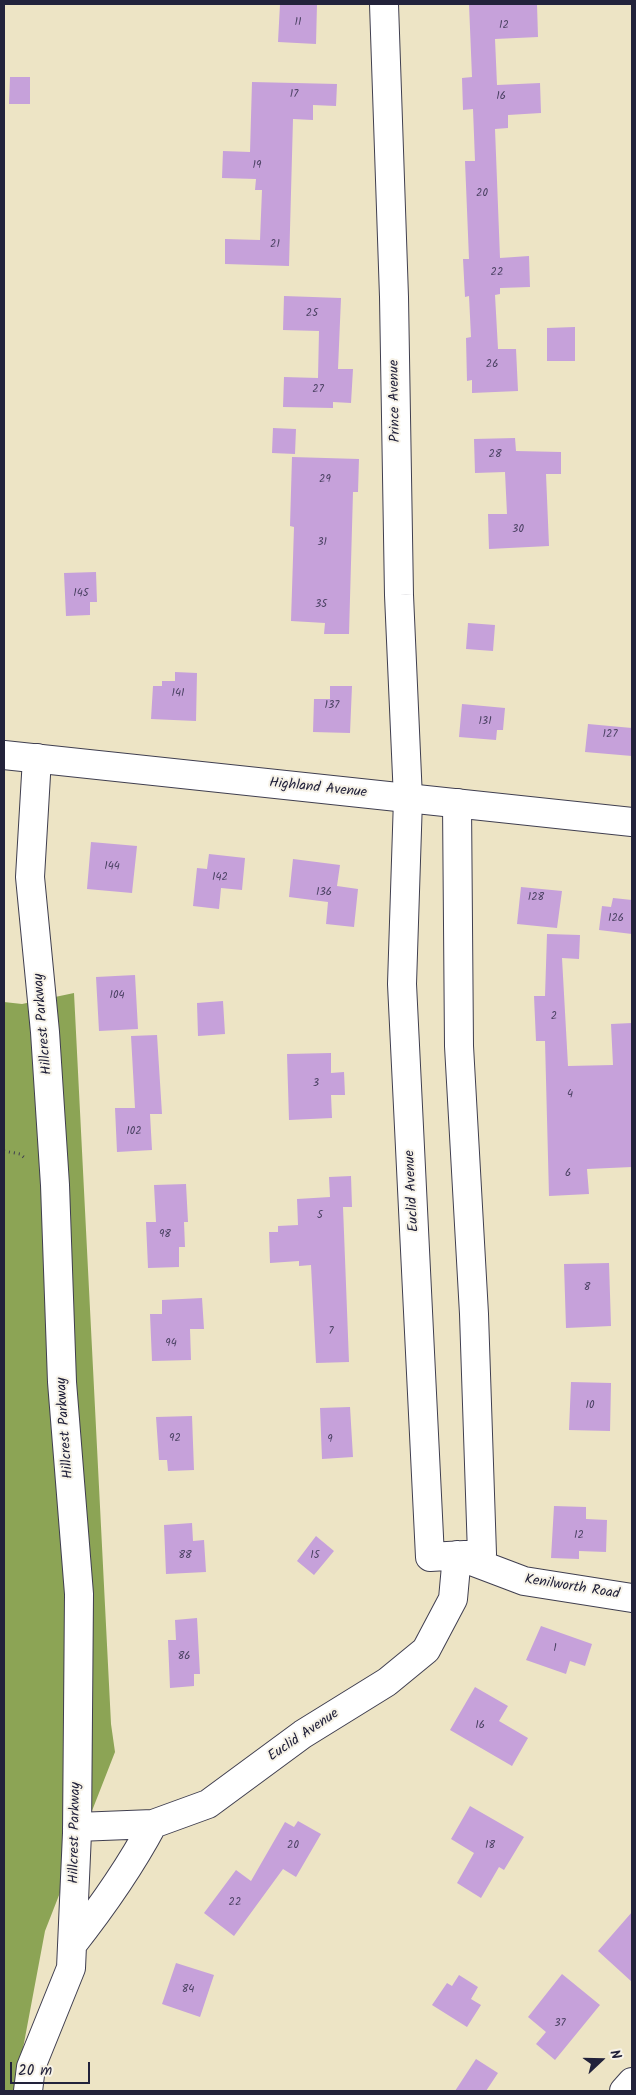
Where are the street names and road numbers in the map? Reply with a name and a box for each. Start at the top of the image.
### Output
street label: Prince Avenue [387,360,405,442]
street label: Highland Avenue [268,776,368,802]
street label: Hillcrest Parkway [31,973,57,1075]
street label: Euclid Avenue [402,1150,424,1232]
street label: Hillcrest Parkway [54,1377,78,1479]
street label: Kenilworth Road [523,1572,621,1604]
street label: Euclid Avenue [265,1706,343,1766]
street label: Hillcrest Parkway [67,1782,85,1884]

